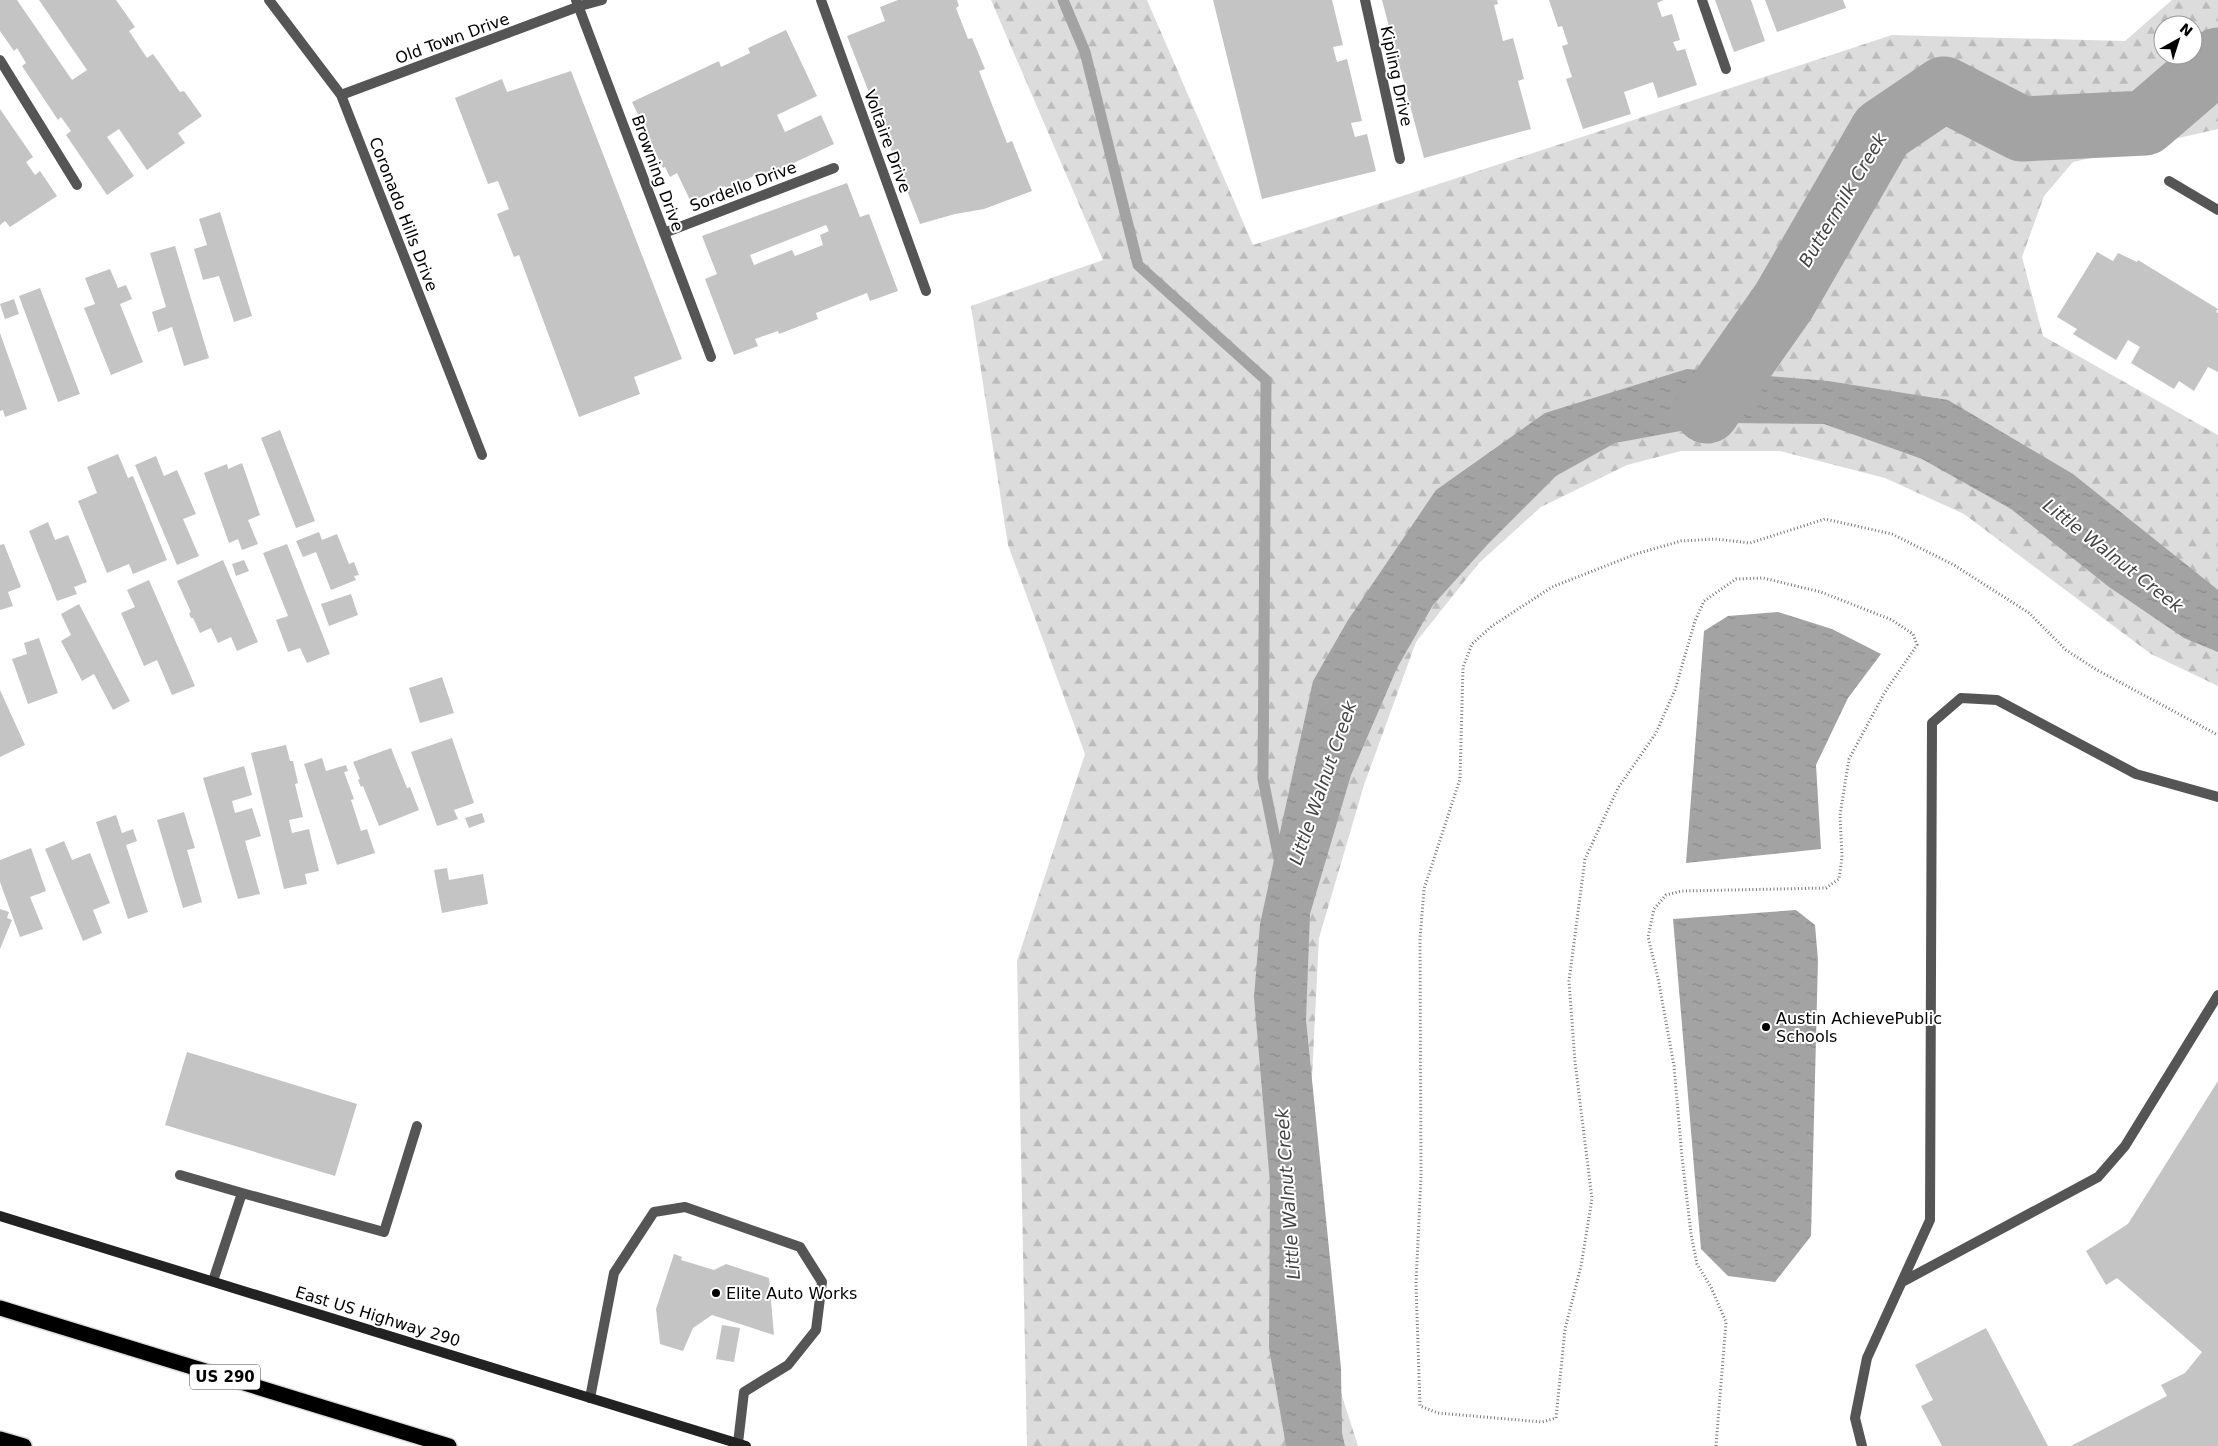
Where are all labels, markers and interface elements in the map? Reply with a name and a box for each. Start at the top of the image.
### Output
street label: Old Town Drive [392,9,512,68]
north arrow [2153,15,2203,65]
text: N [2177,20,2196,40]
street label: Kipling Drive [1377,24,1416,128]
street label: Voltaire Drive [860,87,915,195]
street label: Browning Drive [628,112,687,234]
water label: Buttermilk Creek [1794,128,1892,271]
street label: Coronado Hills Drive [365,134,442,294]
street label: Sordello Drive [687,157,799,216]
water label: Little Walnut Creek [2039,494,2189,618]
water label: Little Walnut Creek [1285,697,1361,868]
place label: Austin AchievePublic Schools [1776,1009,1942,1046]
marker: Austin AchievePublic Schools [1760,1021,1772,1033]
water label: Little Walnut Creek [1271,1106,1304,1281]
street label: East US Highway 290 [293,1282,463,1351]
place label: Elite Auto Works [726,1284,857,1303]
marker: Elite Auto Works [710,1287,722,1299]
road number: US 290 [190,1364,260,1390]

